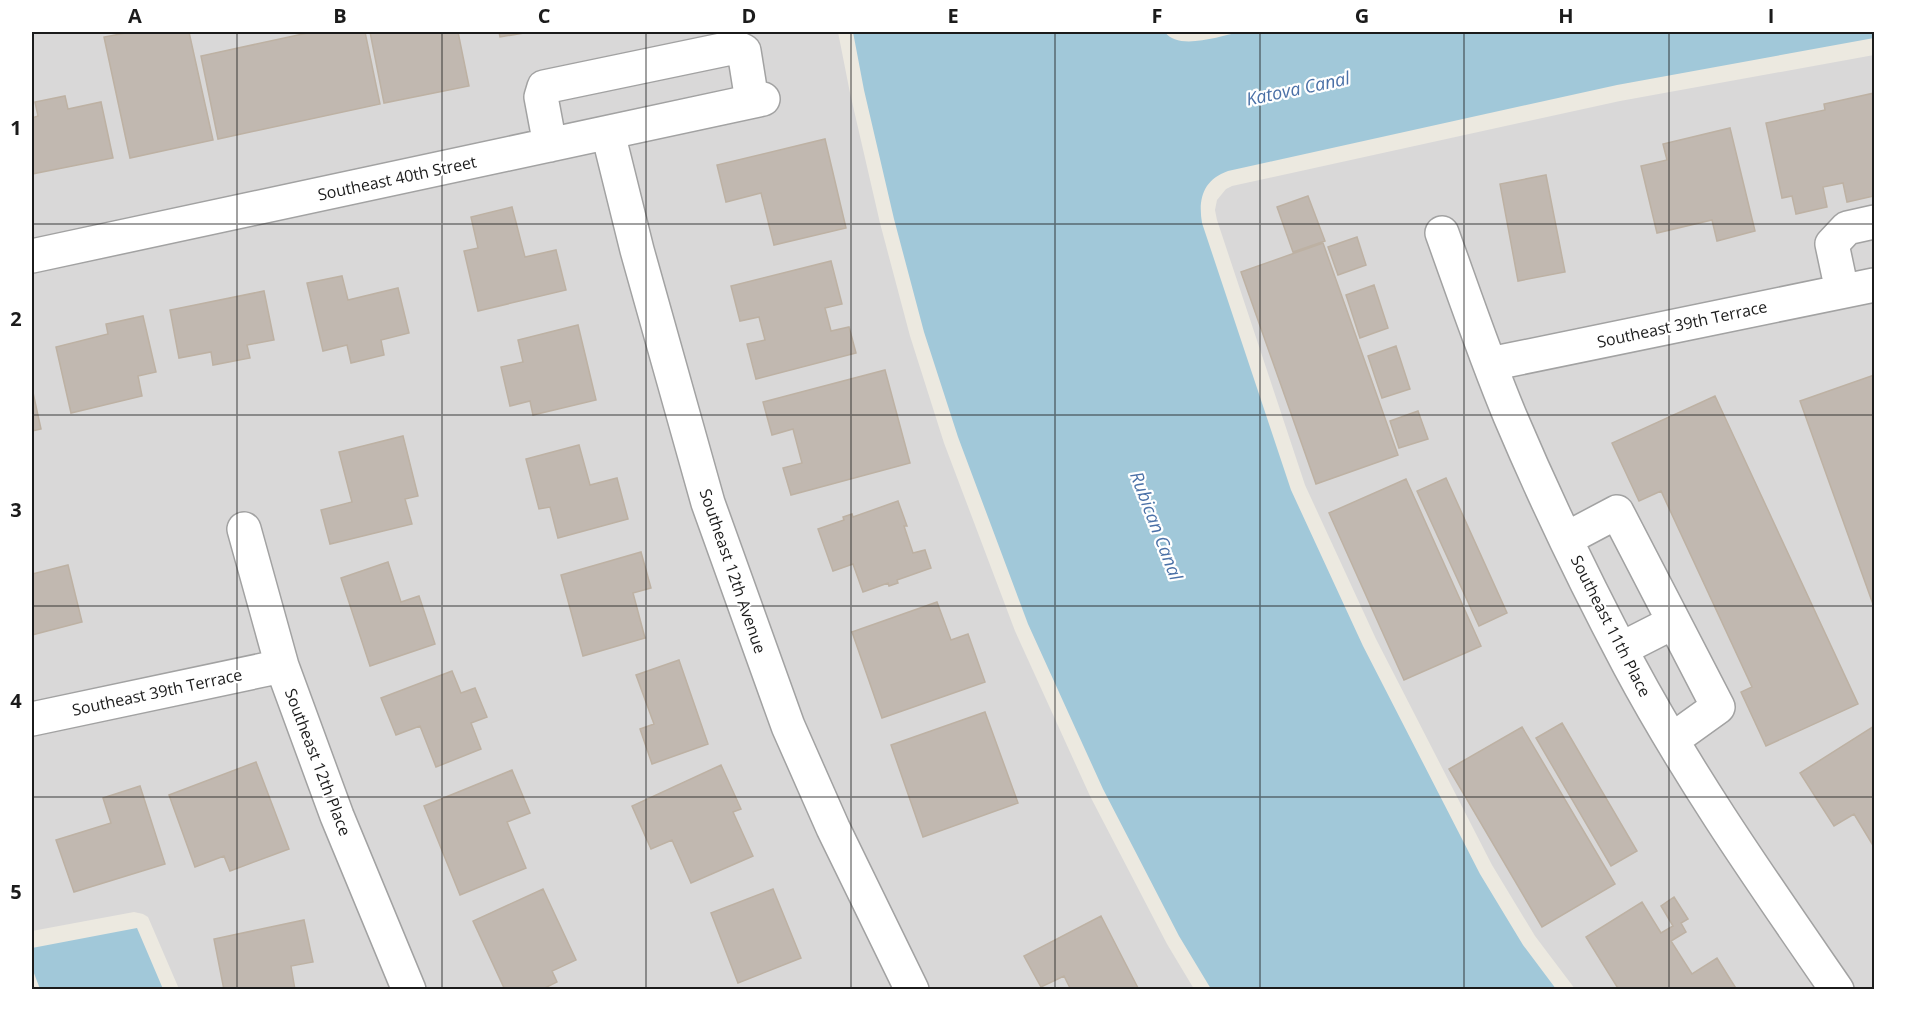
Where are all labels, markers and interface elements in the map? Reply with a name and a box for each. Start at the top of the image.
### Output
text: A [128,2,142,29]
text: B [333,2,347,29]
text: C [538,2,551,29]
text: D [742,2,756,29]
text: E [947,2,959,29]
text: F [1152,2,1162,29]
text: G [1355,2,1369,29]
text: H [1558,2,1574,29]
text: I [1768,2,1774,29]
water label: Katova Canal [1244,65,1352,111]
text: 1 [10,114,22,141]
street label: Southeast 40th Street [316,150,479,206]
street label: Southeast 39th Terrace [1595,295,1769,353]
text: 2 [10,305,22,332]
water label: Rubican Canal [1125,468,1189,584]
street label: Southeast 12th Avenue [694,486,772,656]
text: 3 [10,496,22,523]
street label: Southeast 11th Place [1566,551,1656,701]
street label: Southeast 39th Terrace [70,663,244,721]
street label: Southeast 12th Place [280,685,356,839]
text: 4 [10,687,22,714]
text: 5 [10,878,22,905]

